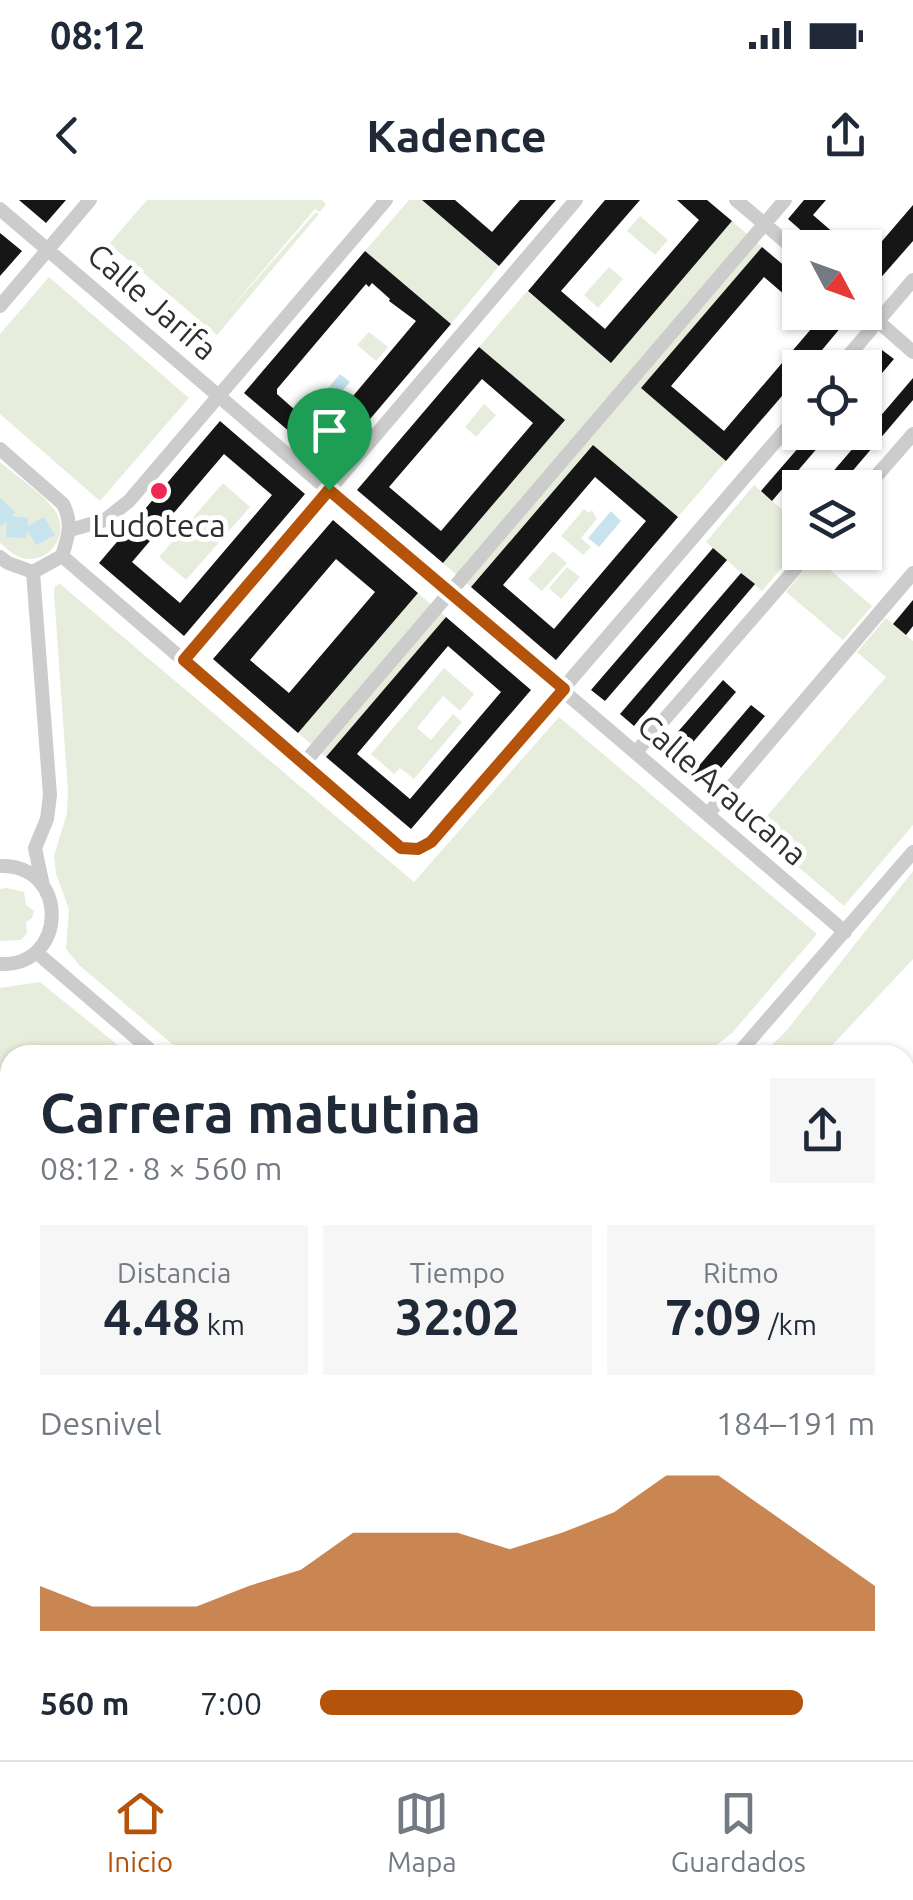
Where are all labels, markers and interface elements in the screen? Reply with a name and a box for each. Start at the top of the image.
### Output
text: 08:12 [50,14,145,56]
icon: back [40,108,95,163]
icon: share [818,108,873,163]
text: Kadence [366,110,547,161]
north arrow [782,230,882,330]
map controls [782,230,882,570]
street label: Calle Jarifa [81,236,224,367]
button: locate [782,350,882,450]
pin [287,388,372,491]
icon: arrive [302,403,357,458]
button: layers [782,470,882,570]
marker: Ludoteca [148,480,170,502]
place label: Ludoteca [92,507,226,543]
street label: Calle Araucana [631,706,814,872]
button: share [770,1078,875,1183]
text: Carrera matutina [40,1082,481,1143]
text: 08:12 · 8 × 560 m [40,1150,282,1186]
text: Distancia [117,1257,231,1288]
text: Tiempo [410,1257,505,1288]
text: Ritmo [703,1257,779,1288]
text: 4.48 [103,1288,200,1344]
text: 32:02 [395,1288,520,1344]
text: 7:09 [665,1288,762,1344]
text: km [200,1309,245,1340]
text: /km [762,1309,817,1340]
text: Desnivel [40,1405,162,1441]
text: 184–191 m [716,1405,875,1441]
text: 560 m [40,1685,129,1721]
text: 7:00 [200,1685,262,1721]
tab: Inicio [107,1786,173,1877]
tab: Mapa [387,1786,457,1877]
tab: Guardados [671,1786,806,1877]

